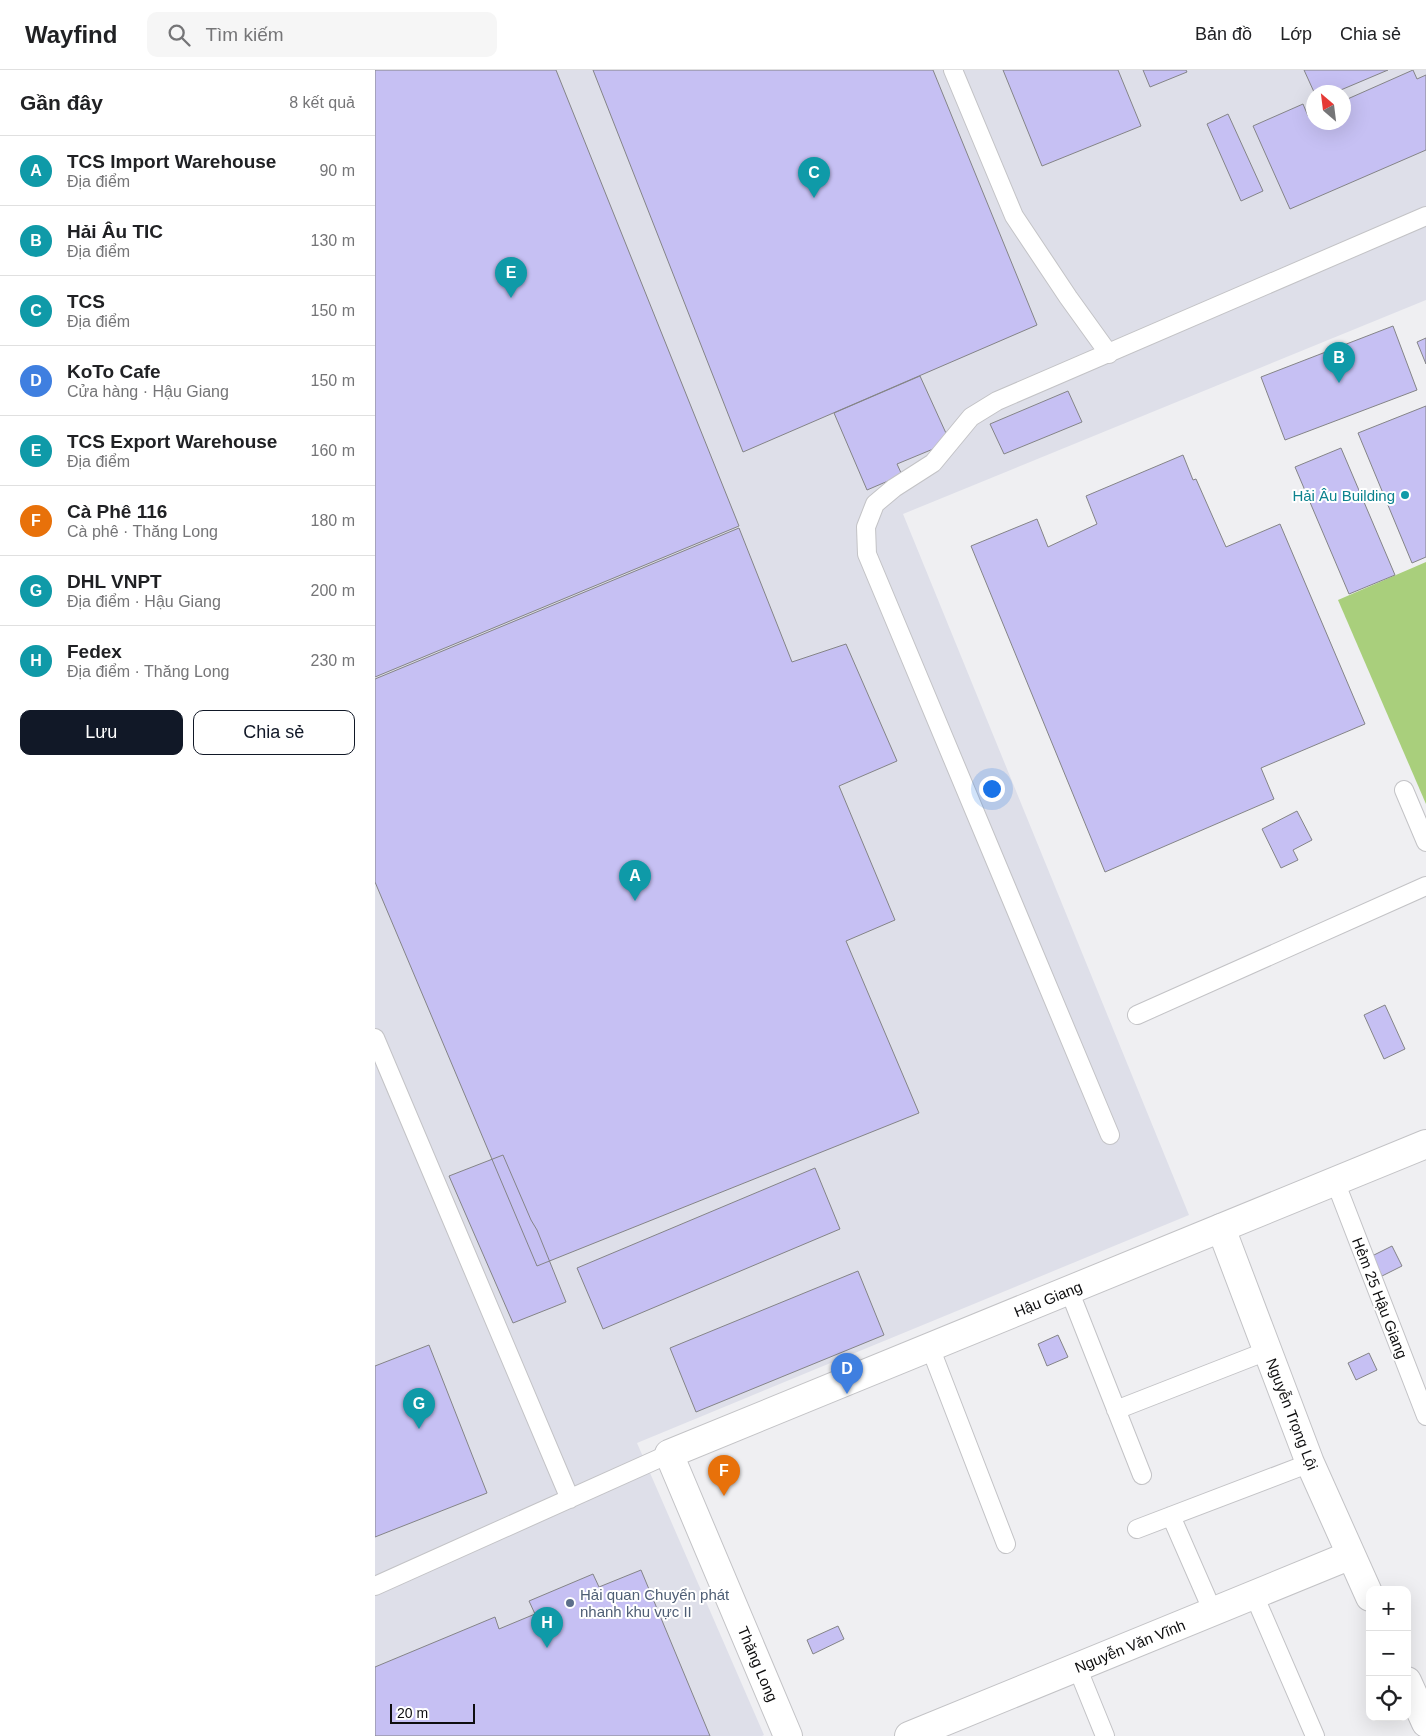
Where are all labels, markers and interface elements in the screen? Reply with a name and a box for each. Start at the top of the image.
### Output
search box [147,12,497,57]
text: Wayfind [25,21,117,48]
icon: search [165,21,193,49]
text: Tìm kiếm [205,24,284,45]
text: Bản đồ [1195,24,1252,44]
text: Lớp [1280,24,1312,44]
text: Chia sẻ [1340,24,1401,44]
north arrow [1306,85,1351,130]
text: Gần đây [20,91,103,114]
text: 8 kết quả [289,94,355,111]
text: TCS Import Warehouse [67,151,276,172]
pin: C [798,157,830,198]
text: A [30,162,42,179]
text: 90 m [319,162,355,179]
text: Địa điểm [67,173,130,190]
text: Hải Âu TIC [67,221,163,242]
text: B [30,232,42,249]
text: 130 m [311,232,355,249]
text: Địa điểm [67,243,130,260]
pin: E [495,257,527,298]
text: TCS [67,291,105,312]
text: C [30,302,42,319]
text: 150 m [311,302,355,319]
text: Địa điểm [67,313,130,330]
pin: B [1323,342,1355,383]
text: KoTo Cafe [67,361,161,382]
text: D [30,372,42,389]
text: 150 m [311,372,355,389]
text: Cửa hàng · Hậu Giang [67,383,229,400]
text: TCS Export Warehouse [67,431,277,452]
text: E [31,442,41,459]
text: 160 m [311,442,355,459]
text: Địa điểm [67,453,130,470]
place label: Hải Âu Building [1292,487,1395,504]
marker: Hải Âu Building [1399,489,1411,501]
text: Cà Phê 116 [67,501,167,522]
text: F [31,512,41,529]
text: 180 m [311,512,355,529]
text: Cà phê · Thăng Long [67,523,218,540]
text: DHL VNPT [67,571,162,592]
text: G [30,582,42,599]
text: 200 m [311,582,355,599]
text: Địa điểm · Hậu Giang [67,593,221,610]
text: Fedex [67,641,122,662]
text: H [30,652,42,669]
text: 230 m [311,652,355,669]
text: Địa điểm · Thăng Long [67,663,229,680]
button: Lưu [20,710,183,755]
button: Chia sẻ [193,710,355,755]
your location [979,776,1005,802]
pin: A [619,860,651,901]
street label: Hẻm 25 Hậu Giang [1349,1235,1411,1361]
street label: Hậu Giang [1012,1278,1084,1320]
pin: D [831,1353,863,1394]
street label: Nguyễn Trọng Lội [1263,1356,1321,1472]
pin: G [403,1388,435,1429]
pin: F [708,1455,740,1496]
place label: Hải quan Chuyển phát nhanh khu vực II [580,1586,730,1620]
map controls [1366,1586,1411,1721]
button: + [1366,1586,1411,1631]
marker: Hải quan Chuyển phát nhanh khu vực II [564,1597,576,1609]
pin: H [531,1607,563,1648]
street label: Nguyễn Văn Vĩnh [1072,1616,1188,1676]
street label: Thăng Long [735,1624,781,1704]
button: − [1366,1631,1411,1676]
button: locate [1366,1676,1411,1721]
scale bar [390,1701,475,1724]
text: 20 m [397,1705,428,1721]

